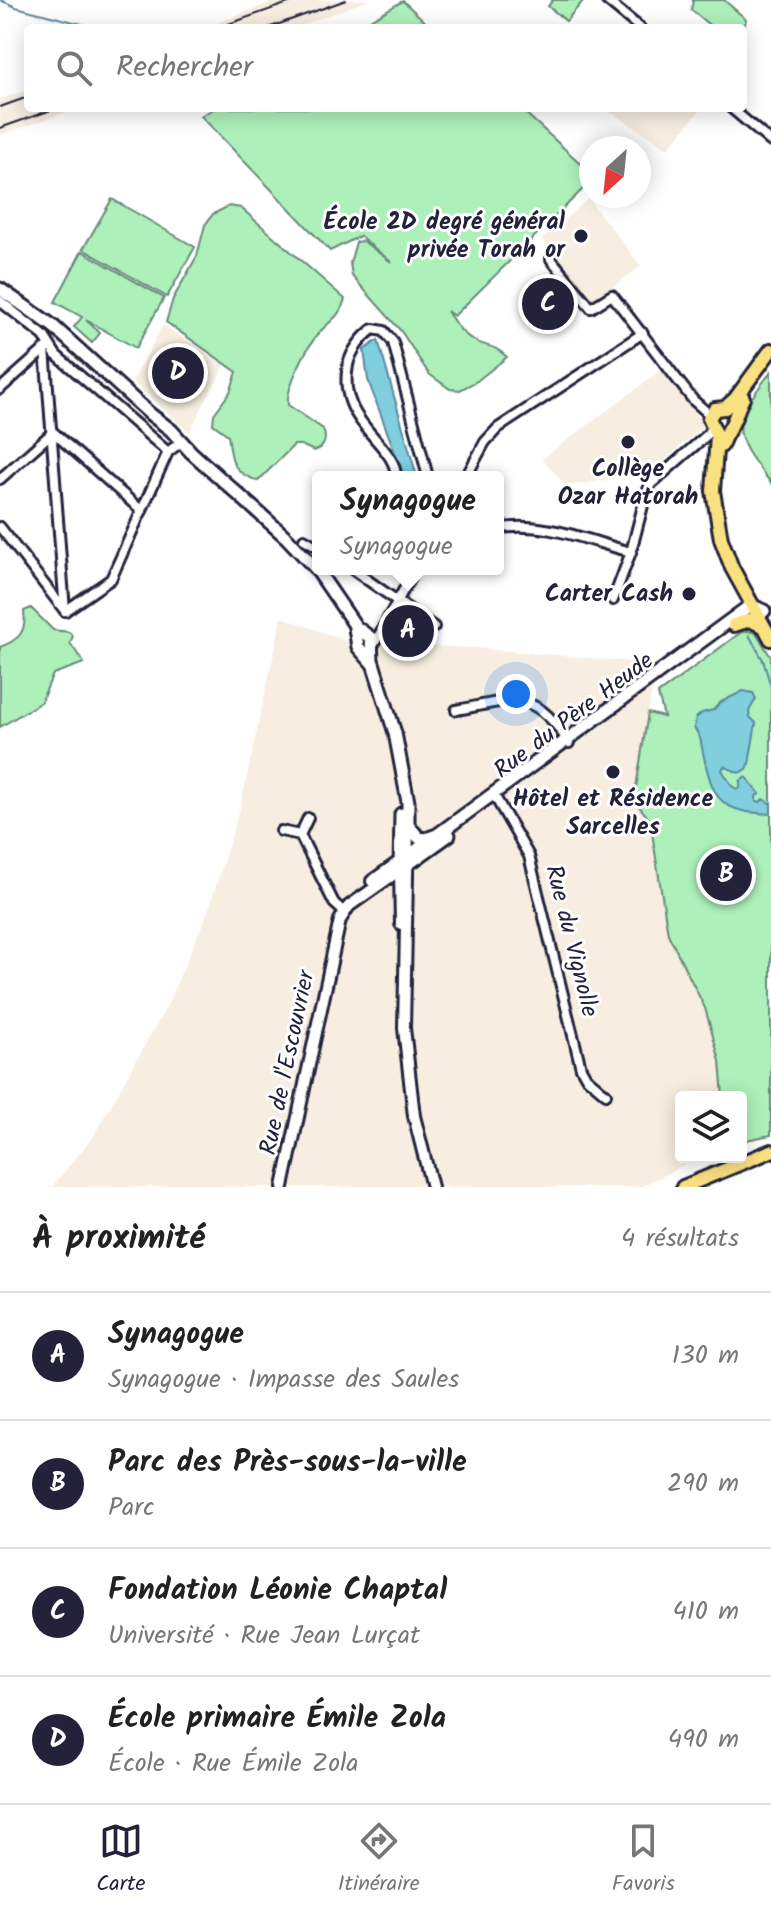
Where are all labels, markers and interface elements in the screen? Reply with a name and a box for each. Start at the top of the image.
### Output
search box [24,24,747,112]
text: Rechercher [116,44,253,92]
icon: search [52,46,96,90]
north arrow [579,136,651,208]
place label: École 2D degré général privée Torah or [324,203,566,270]
marker: École 2D degré général privée Torah or [572,227,590,245]
pin: C [522,274,574,334]
pin: D [152,343,204,403]
marker: Collège Ozar Hatorah [619,433,637,451]
place label: Collège Ozar Hatorah [558,450,698,517]
popup [312,471,504,575]
text: Synagogue [340,478,476,526]
text: Synagogue [340,526,453,568]
place label: Carter Cash [545,575,673,614]
marker: Carter Cash [680,585,698,603]
pin: A [382,601,434,661]
street label: Rue du Père Heude [485,642,663,789]
your location [496,674,536,714]
marker: Hôtel et Résidence Sarcelles [604,763,622,781]
place label: Hôtel et Résidence Sarcelles [513,780,714,847]
pin: B [700,845,752,905]
street label: Rue du Vignolle [533,861,609,1021]
street label: Rue de l'Escouvrier [249,965,327,1159]
map controls [675,1091,747,1163]
button: layers [675,1091,747,1163]
text: À proximité [32,1212,205,1266]
text: 4 résultats [621,1218,739,1260]
text: Synagogue [108,1311,244,1359]
text: A [50,1335,66,1377]
text: 130 m [672,1335,739,1377]
text: Synagogue · Impasse des Saules [108,1359,459,1401]
text: Parc des Près-sous-la-ville [108,1439,467,1487]
text: B [50,1463,66,1505]
text: 290 m [667,1463,739,1505]
text: Parc [108,1487,155,1529]
text: Fondation Léonie Chaptal [108,1567,447,1615]
text: C [50,1591,66,1633]
text: 410 m [672,1591,739,1633]
text: Université · Rue Jean Lurçat [108,1615,420,1657]
text: École primaire Émile Zola [108,1695,446,1743]
text: D [49,1719,67,1761]
text: 490 m [668,1719,739,1761]
text: École · Rue Émile Zola [108,1743,359,1785]
tab: Carte [96,1819,145,1902]
tab: Itinéraire [338,1819,420,1902]
tab: Favoris [612,1819,675,1902]

